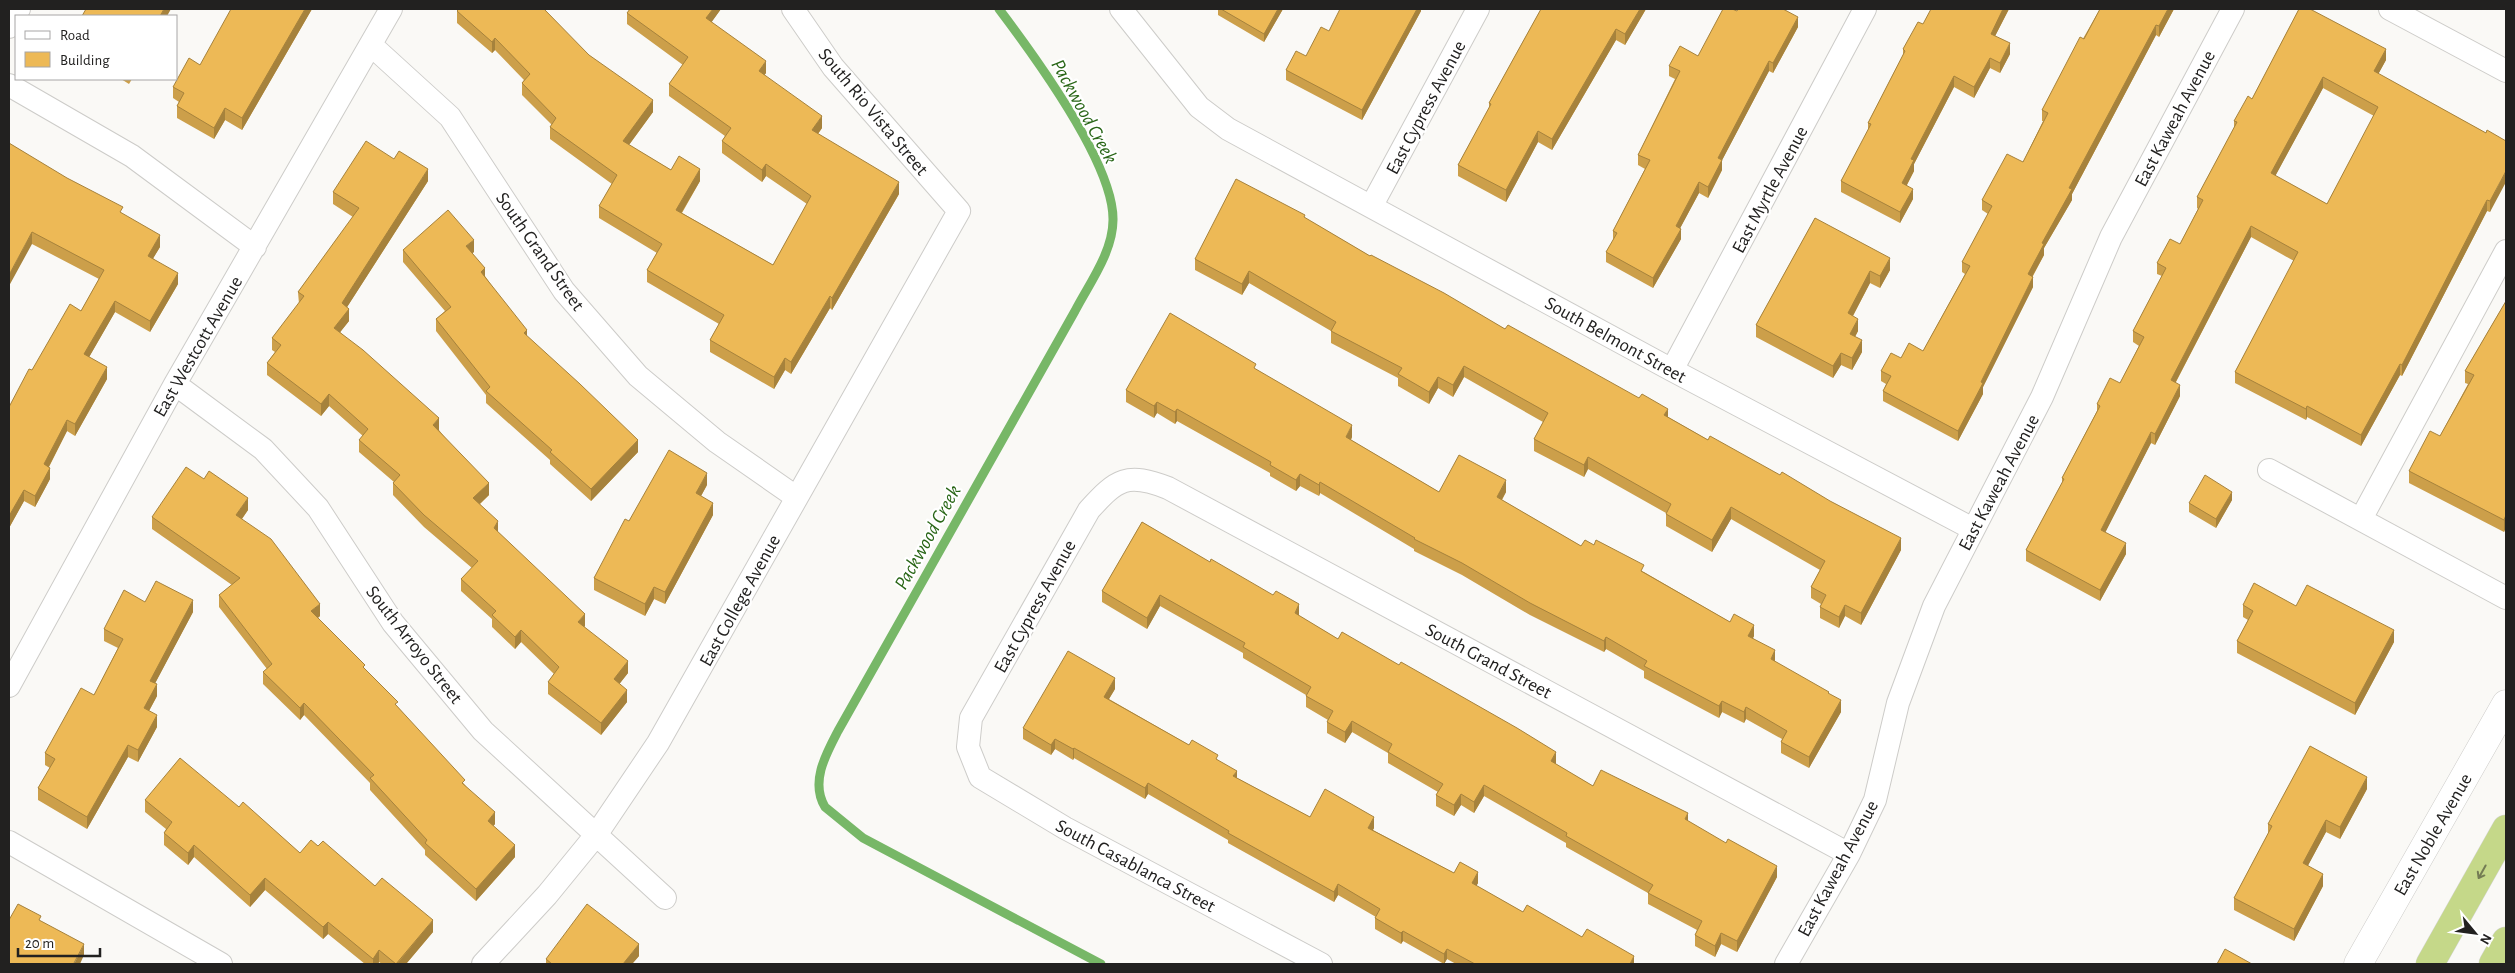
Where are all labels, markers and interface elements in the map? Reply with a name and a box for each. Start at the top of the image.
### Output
legend [15,15,178,80]
text: Road [60,28,90,43]
street label: East Cypress Avenue [1383,38,1470,178]
street label: South Rio Vista Street [814,45,931,179]
street label: East Kaweah Avenue [2131,48,2219,190]
text: Building [60,53,110,68]
water label: Packwood Creek [1047,56,1121,167]
street label: East Myrtle Avenue [1729,123,1812,256]
street label: South Grand Street [492,189,588,315]
street label: East Westcott Avenue [150,273,246,420]
street label: South Belmont Street [1541,294,1689,387]
street label: East Kaweah Avenue [1955,412,2043,554]
water label: Packwood Creek [891,482,965,593]
street label: East College Avenue [696,532,784,670]
street label: East Cypress Avenue [991,537,1080,676]
street label: South Arroyo Street [362,582,466,707]
street label: South Grand Street [1422,620,1554,703]
street label: East Noble Avenue [2391,770,2476,899]
street label: East Kaweah Avenue [1794,798,1882,940]
street label: South Casablanca Street [1052,816,1218,916]
one-way arrow [2477,864,2487,878]
north arrow [2450,908,2500,958]
scale bar [18,926,100,958]
text: N [2477,931,2494,946]
text: 20 m [25,936,54,951]

